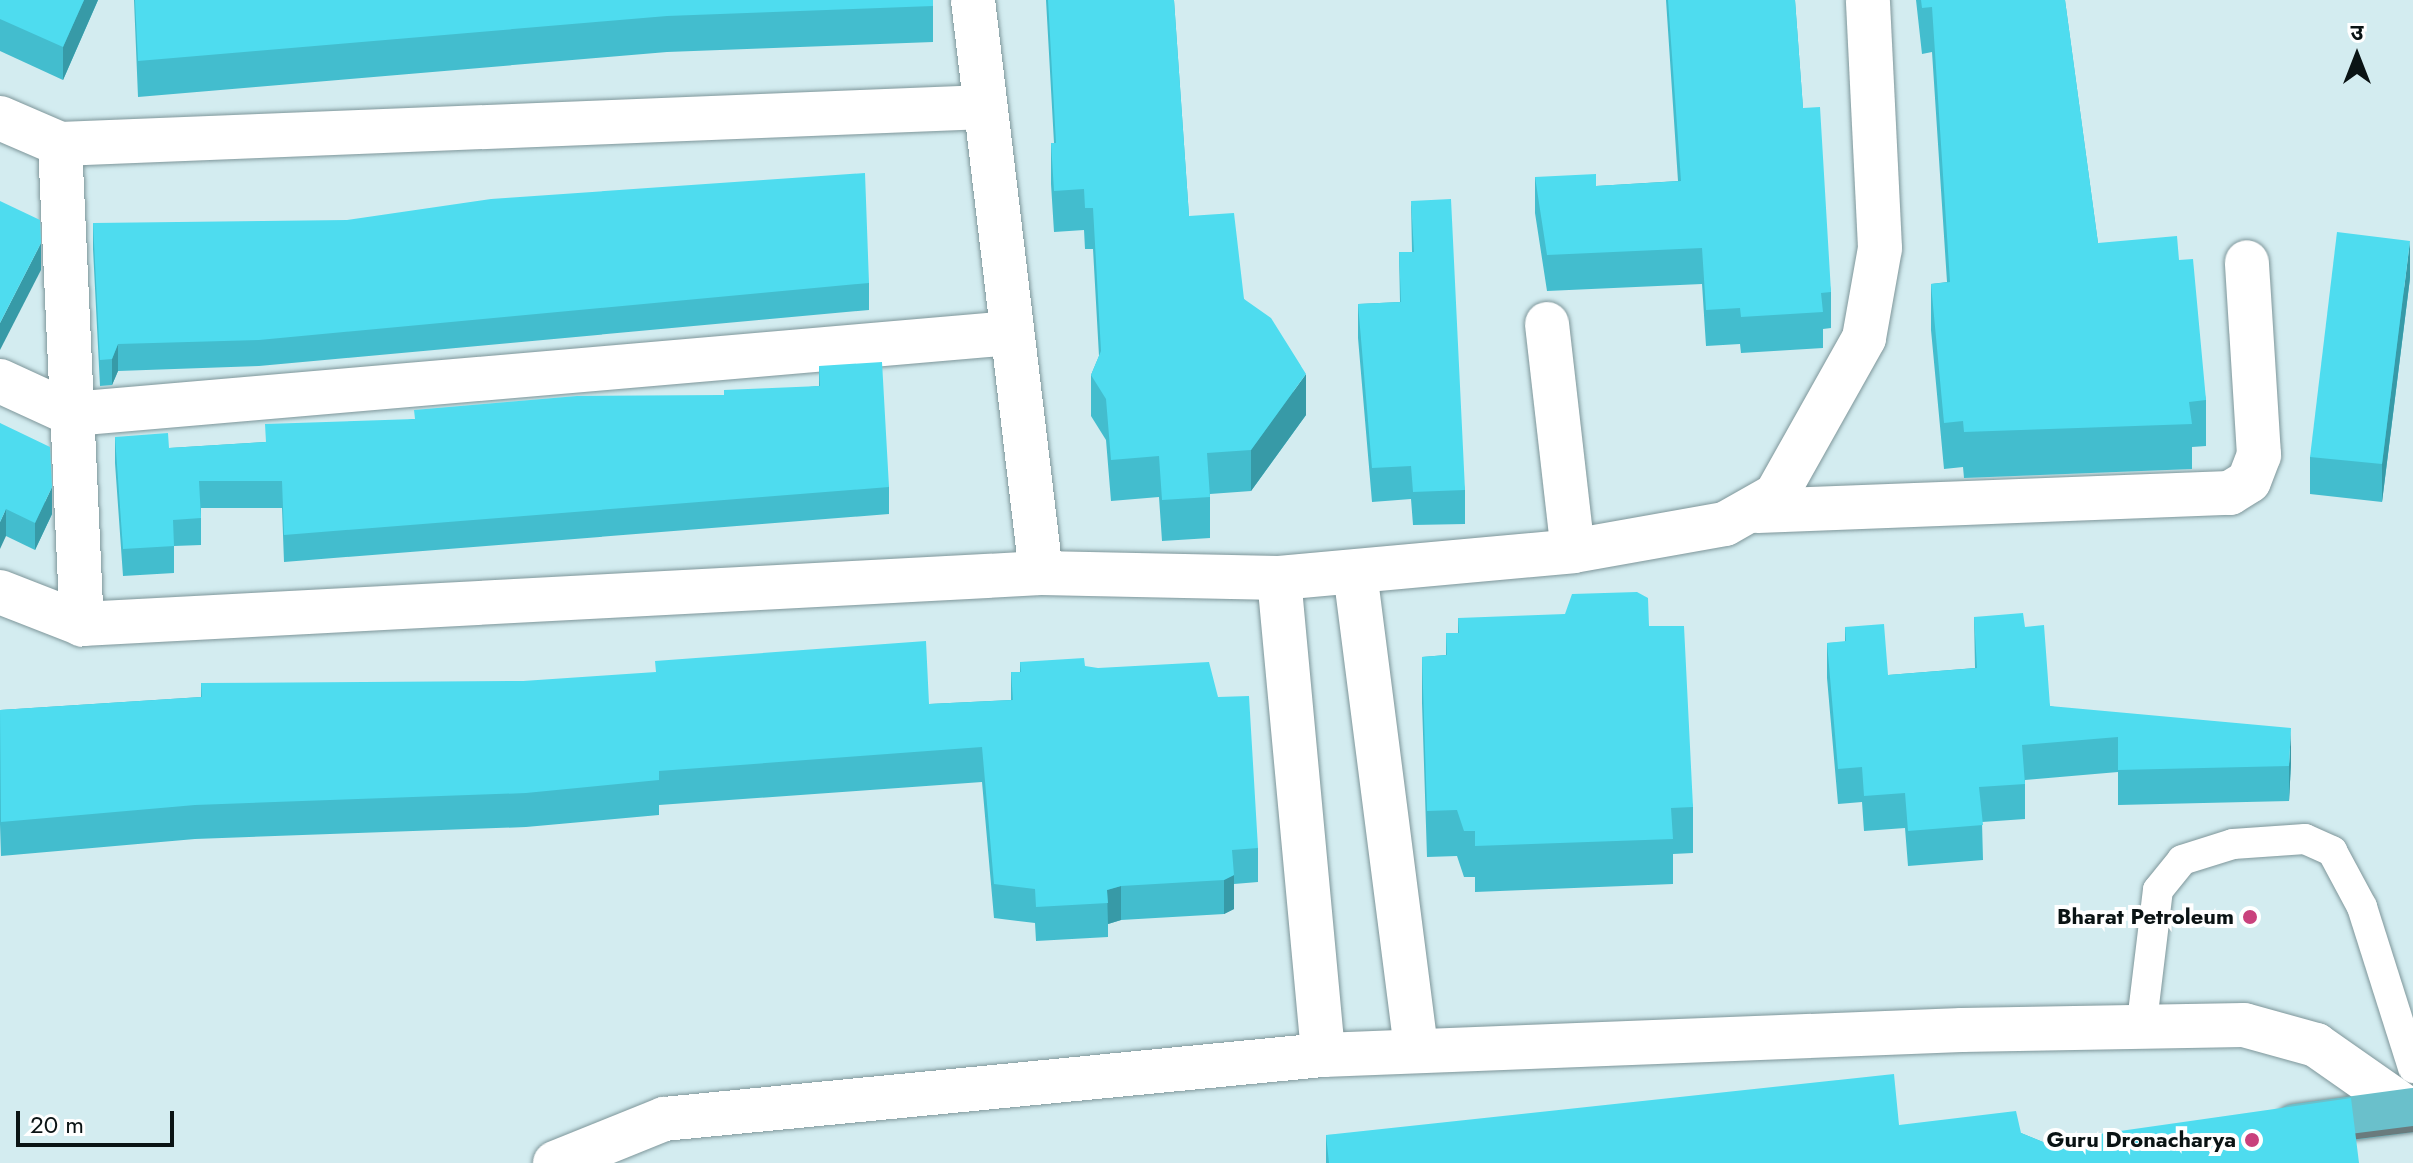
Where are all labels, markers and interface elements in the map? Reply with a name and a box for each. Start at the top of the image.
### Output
north arrow [2317,16,2397,96]
text: उ [2351,16,2363,48]
place label: Bharat Petroleum [2057,904,2234,930]
marker: Bharat Petroleum [2241,908,2259,926]
scale bar [20,1095,178,1145]
text: 20 m [30,1107,84,1142]
place label: Guru Dronacharya [2047,1127,2236,1153]
marker: Guru Dronacharya [2243,1131,2261,1149]

